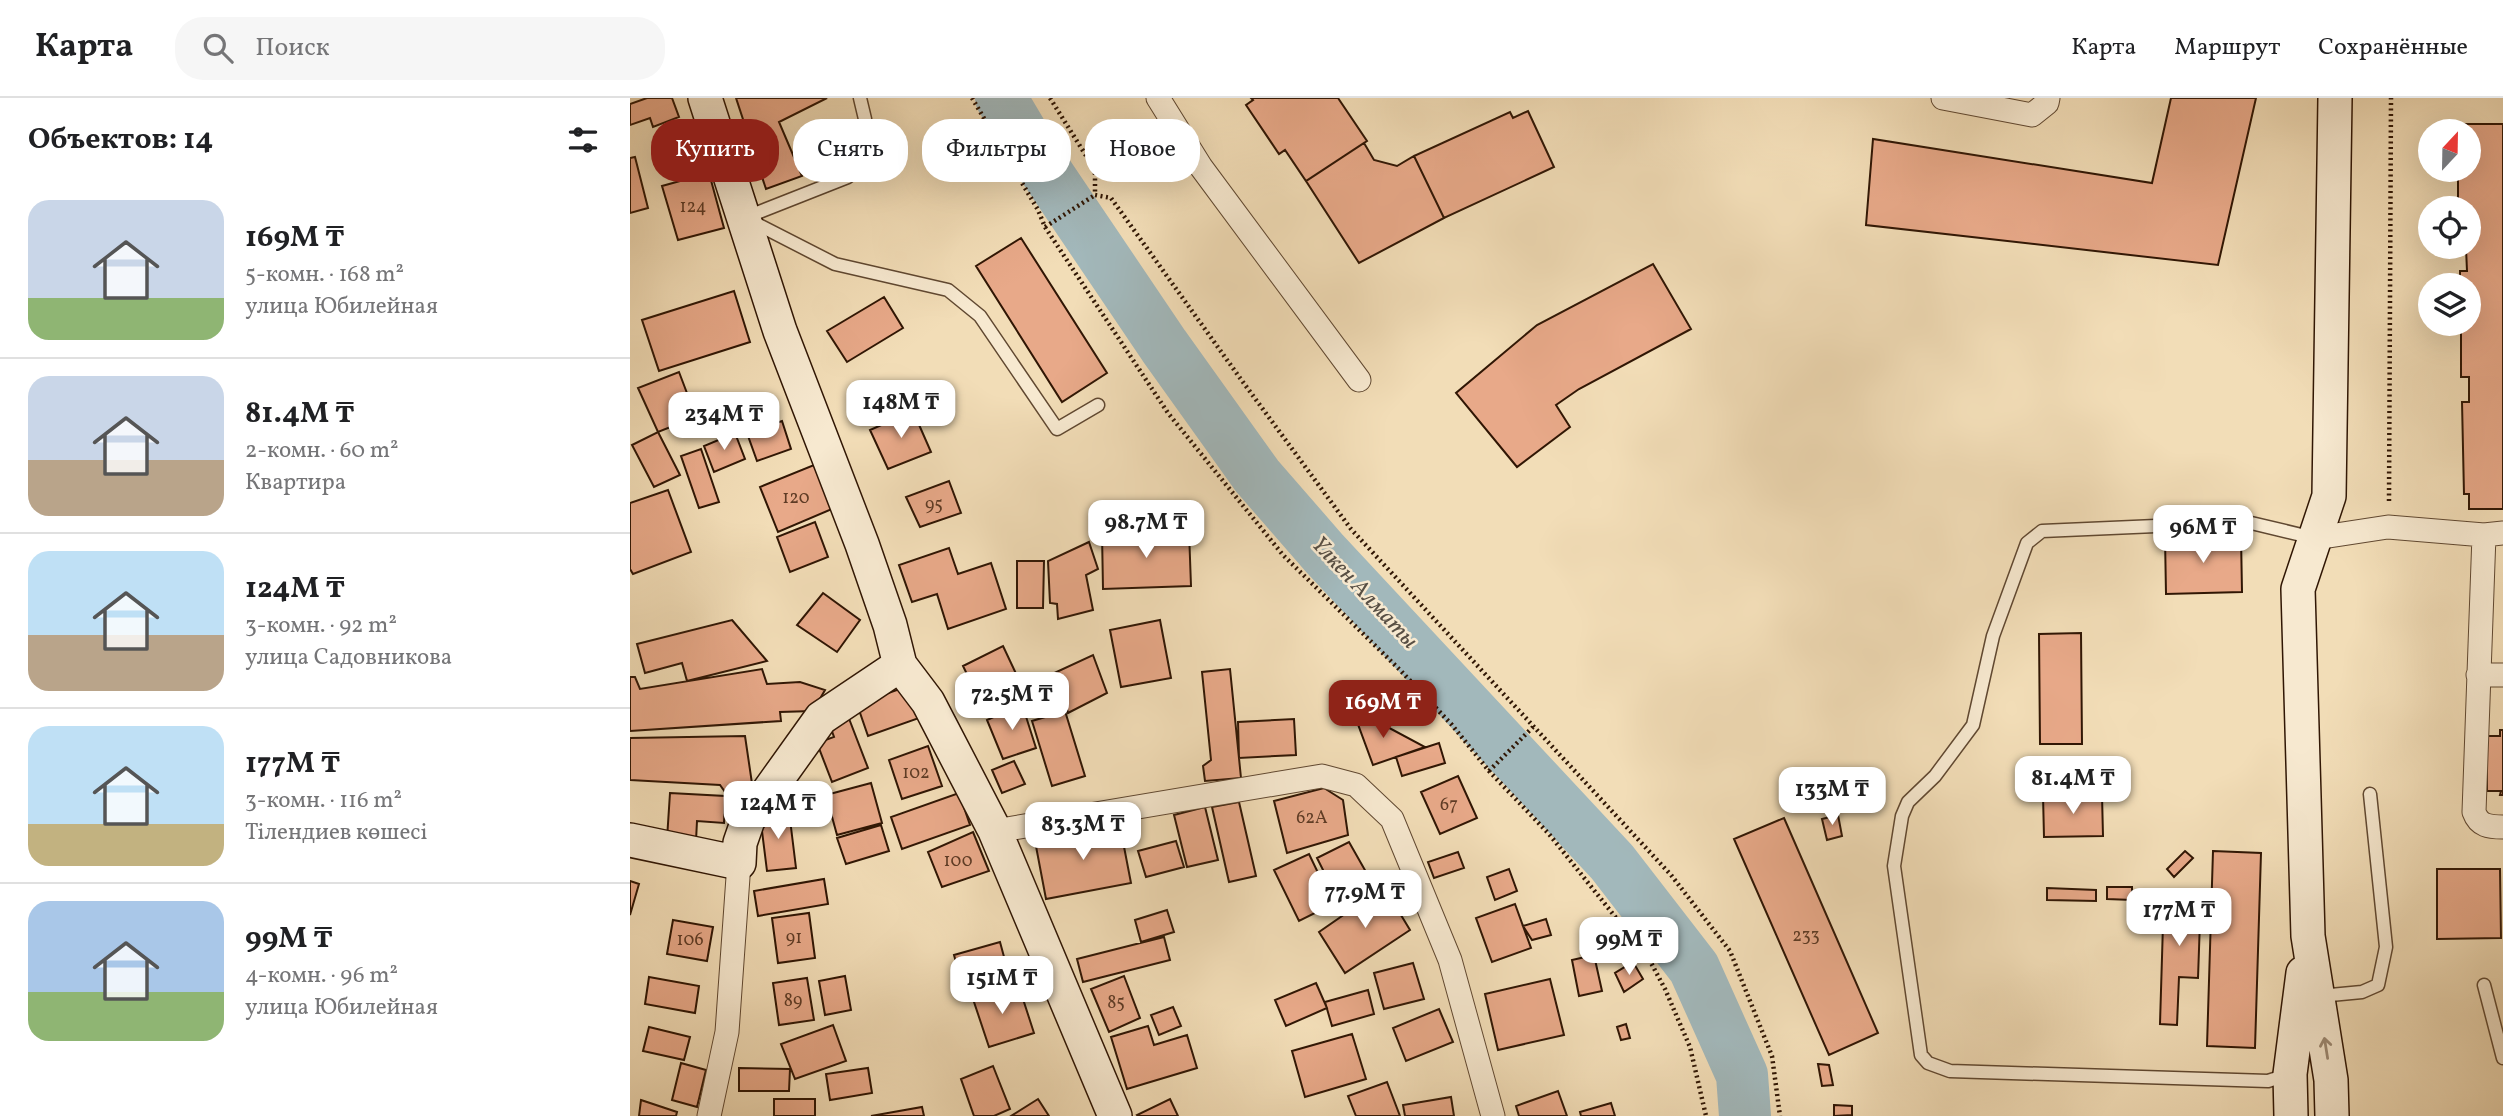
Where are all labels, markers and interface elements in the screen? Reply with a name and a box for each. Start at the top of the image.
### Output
search box [175,17,665,80]
text: Карта [35,25,133,71]
icon: search [199,29,237,67]
text: Поиск [255,30,330,66]
text: Карта [2071,31,2136,65]
text: Маршрут [2174,31,2280,65]
text: Сохранённые [2318,31,2468,65]
text: Объектов: 14 [28,119,213,161]
chip: Купить [651,119,779,182]
chip: Снять [793,119,908,182]
chip: Фильтры [922,119,1071,182]
chip: Новое [1085,119,1200,182]
north arrow [2418,119,2482,182]
map controls [2418,119,2481,336]
icon: filters [564,121,602,159]
house number: 124 [680,195,706,220]
button: locate [2418,196,2481,259]
text: 169M ₸ [245,217,345,259]
icon: home [84,228,168,312]
text: 5-комн. · 168 m² [245,259,404,291]
button: layers [2418,273,2481,336]
text: улица Юбилейная [245,291,438,323]
pin: 148M ₸ [844,380,958,440]
text: 148M ₸ [862,387,940,419]
pin: 234M ₸ [667,392,781,452]
text: 81.4M ₸ [245,393,355,435]
text: 234M ₸ [684,399,764,431]
icon: home [84,404,168,488]
text: 2-комн. · 60 m² [245,435,399,467]
text: Квартира [245,467,346,499]
house number: 120 [782,486,810,511]
house number: 95 [925,493,943,518]
pin: 98.7M ₸ [1081,500,1211,560]
pin: 96M ₸ [2154,505,2252,565]
text: 98.7M ₸ [1104,507,1188,539]
text: 96M ₸ [2169,512,2237,544]
water label: Үлкен Алматы [1303,529,1425,657]
text: 124M ₸ [245,568,345,610]
icon: home [84,579,168,663]
text: 3-комн. · 92 m² [245,610,397,642]
text: улица Садовникова [245,642,452,674]
pin: 72.5M ₸ [947,672,1077,732]
text: 72.5M ₸ [971,679,1053,711]
pin: 169M ₸ [1326,680,1440,740]
text: 169M ₸ [1345,687,1421,719]
text: 177M ₸ [245,743,340,785]
icon: home [84,754,168,838]
pin: 81.4M ₸ [2008,756,2138,816]
house number: 102 [902,761,930,786]
text: 81.4M ₸ [2031,763,2115,795]
pin: 133M ₸ [1775,768,1889,827]
text: 133M ₸ [1795,774,1869,806]
pin: 124M ₸ [721,782,835,841]
text: 3-комн. · 116 m² [245,785,402,817]
text: 124M ₸ [740,788,816,820]
house number: 67 [1440,793,1458,818]
pin: 83.3M ₸ [1018,802,1148,862]
house number: 62А [1296,806,1328,831]
text: 83.3M ₸ [1041,809,1125,841]
text: Тілендиев көшесі [245,817,427,849]
house number: 100 [944,849,973,874]
pin: 77.9M ₸ [1300,870,1430,930]
text: 77.9M ₸ [1325,877,1405,909]
pin: 177M ₸ [2122,888,2236,948]
text: 177M ₸ [2142,895,2216,927]
text: 99M ₸ [245,918,333,960]
pin: 99M ₸ [1580,918,1678,977]
text: 99M ₸ [1595,924,1663,956]
house number: 233 [1792,924,1820,949]
house number: 91 [786,926,802,951]
house number: 106 [676,928,704,953]
icon: home [84,929,168,1013]
pin: 151M ₸ [945,956,1059,1016]
text: 4-комн. · 96 m² [245,960,398,992]
text: 151M ₸ [966,963,1038,995]
house number: 89 [784,989,802,1014]
house number: 85 [1107,991,1125,1016]
text: улица Юбилейная [245,992,438,1024]
one-way arrow [2319,1037,2332,1060]

